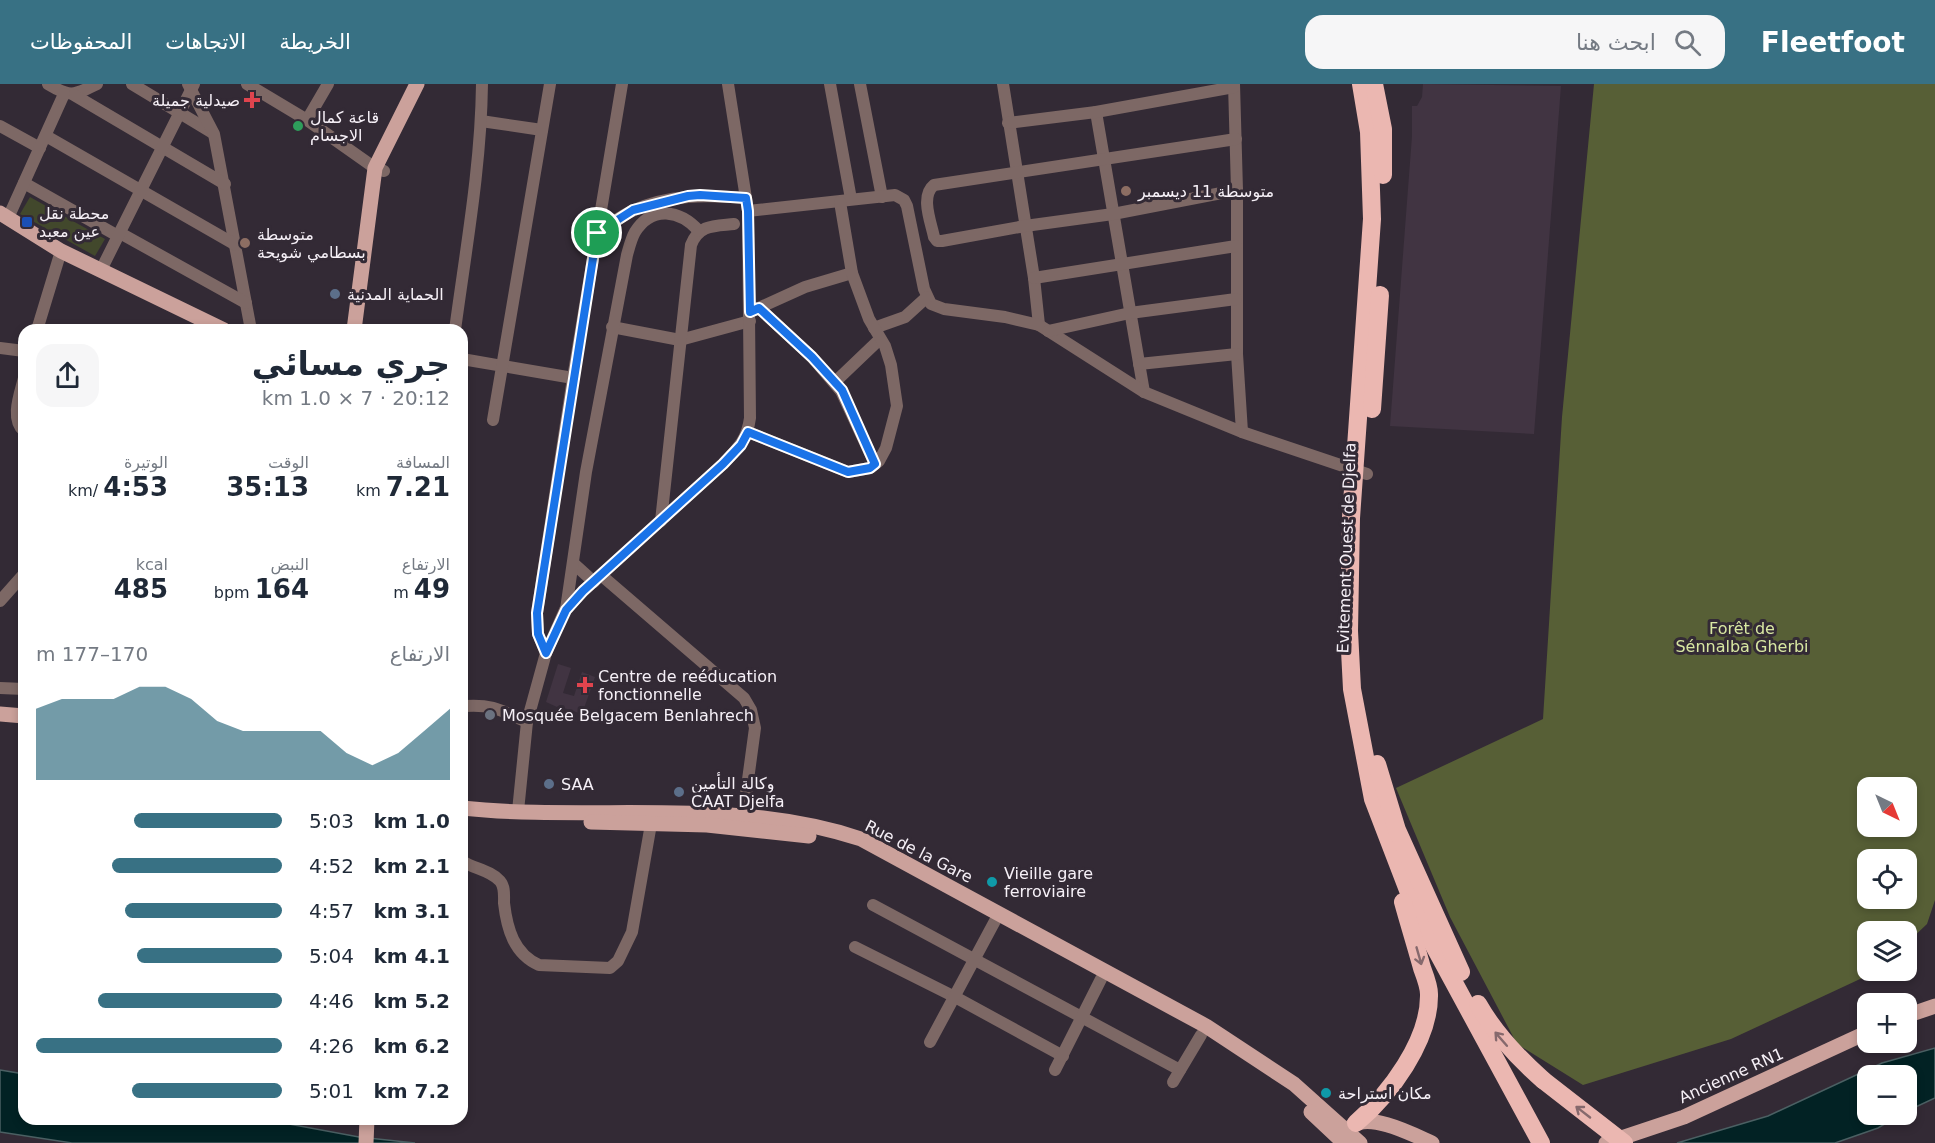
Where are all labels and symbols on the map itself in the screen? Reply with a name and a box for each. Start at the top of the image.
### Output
place label: صيدلية جميلة [152,91,240,110]
marker: صيدلية جميلة [245,93,259,107]
place label: قاعة كمال الاجسام [310,108,379,145]
marker: قاعة كمال الاجسام [291,119,305,133]
place label: متوسطة 11 ديسمبر [1137,182,1274,202]
marker: متوسطة 11 ديسمبر [1119,184,1133,198]
place label: محطة نقل عين معبد [39,204,109,242]
pin [571,207,622,258]
marker: محطة نقل عين معبد [20,215,34,229]
place label: متوسطة بسطامي شويحة [257,225,366,263]
marker: متوسطة بسطامي شويحة [238,236,252,250]
place label: الحماية المدنية [347,285,444,304]
marker: الحماية المدنية [328,287,342,301]
street label: Evitement Ouest de Djelfa [1333,442,1360,654]
park label: Forêt de Sénnalba Gherbi [1675,619,1809,656]
place label: Centre de reéducation fonctionnelle [598,667,777,704]
marker: Centre de reéducation fonctionnelle [576,676,594,694]
place label: Mosquée Belgacem Benlahrech [502,706,754,725]
marker: Mosquée Belgacem Benlahrech [483,708,497,722]
place label: وكالة التأمين CAAT Djelfa [691,772,785,811]
place label: SAA [561,775,594,794]
marker: SAA [542,777,556,791]
north arrow [1857,777,1917,837]
marker: وكالة التأمين CAAT Djelfa [672,785,686,799]
street label: Rue de la Gare [862,816,976,887]
place label: Vieille gare ferroviaire [1004,864,1093,901]
marker: Vieille gare ferroviaire [985,875,999,889]
one-way arrow [1414,946,1425,965]
one-way arrow [1494,1032,1508,1047]
street label: Ancienne RN1 [1676,1044,1787,1107]
place label: مكان استراحة [1338,1084,1432,1104]
marker: مكان استراحة [1319,1086,1333,1100]
one-way arrow [1575,1106,1591,1119]

